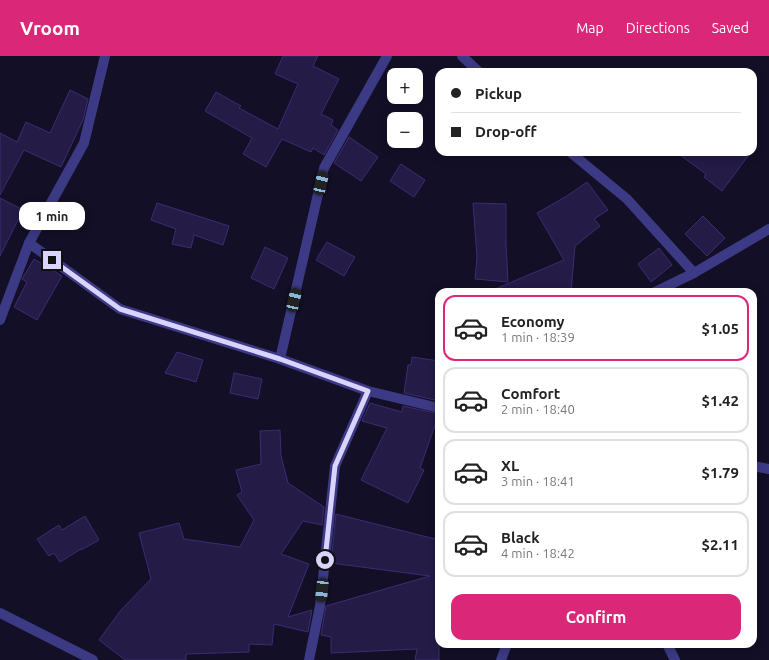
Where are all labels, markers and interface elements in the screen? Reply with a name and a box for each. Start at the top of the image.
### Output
text: Vroom [20,17,80,39]
text: Map [576,20,604,36]
text: Directions [626,20,690,36]
text: Saved [712,20,749,36]
map controls [387,68,423,148]
button: + [387,68,423,104]
text: Pickup [475,85,522,102]
button: − [387,112,423,148]
text: Drop-off [475,123,537,140]
car [312,170,330,196]
callout: 1 min [19,202,85,230]
text: 1 min [36,209,68,223]
route end [43,251,61,269]
car [285,287,303,313]
icon: car [453,310,489,346]
text: Economy [501,313,565,330]
text: $1.05 [701,320,739,337]
text: 1 min · 18:39 [501,330,575,344]
icon: car [453,382,489,418]
text: Comfort [501,385,560,402]
text: $1.42 [701,392,739,409]
text: 2 min · 18:40 [501,402,575,416]
icon: car [453,454,489,490]
text: XL [501,457,519,474]
text: $1.79 [701,464,739,481]
text: 3 min · 18:41 [501,474,575,488]
icon: car [453,526,489,562]
text: Black [501,529,540,546]
text: $2.11 [701,536,739,553]
text: 4 min · 18:42 [501,546,575,560]
route start [316,551,334,569]
car [315,577,329,603]
button: Confirm [451,594,741,640]

